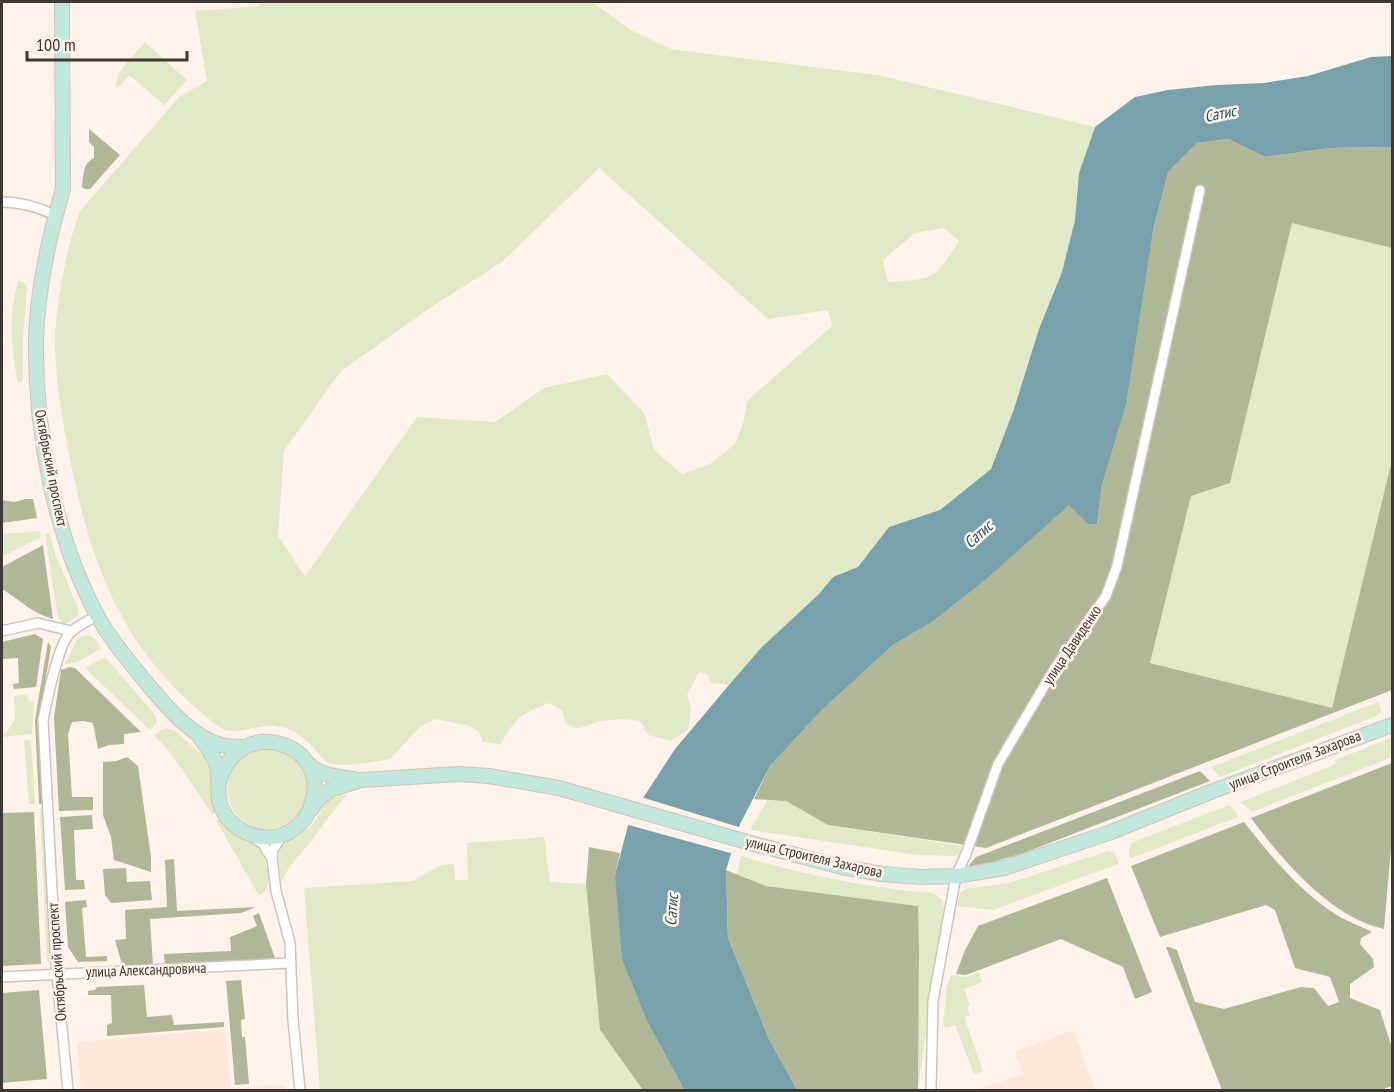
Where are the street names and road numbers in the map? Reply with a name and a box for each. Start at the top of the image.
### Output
street label: Октябрьский проспект [31,408,72,528]
street label: улица Давиденко [1038,601,1105,688]
street label: улица Строителя Захарова [1226,726,1364,793]
street label: улица Строителя Захарова [744,832,884,882]
street label: Октябрьский проспект [43,902,70,1022]
street label: улица Александровича [85,958,207,981]

